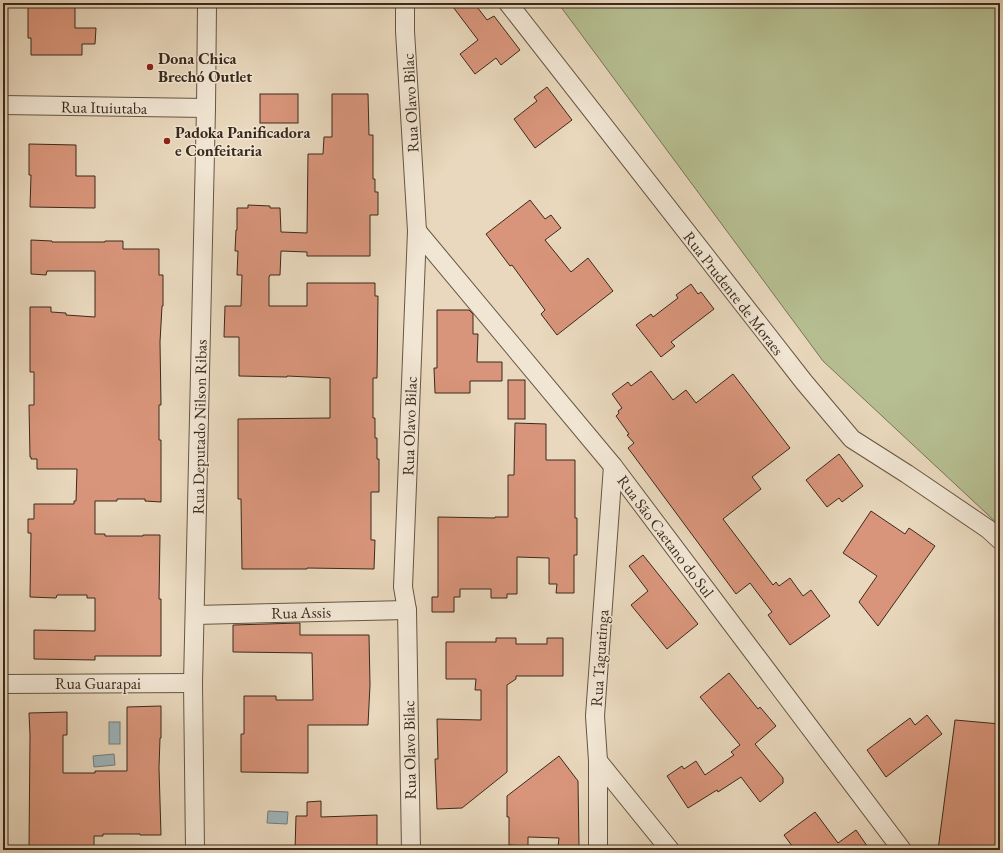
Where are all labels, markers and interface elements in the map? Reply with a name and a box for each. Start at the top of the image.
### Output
place label: Dona Chica Brechó Outlet [158,48,252,87]
street label: Rua Olavo Bilac [397,53,424,153]
marker: Dona Chica Brechó Outlet [145,62,155,72]
street label: Rua Ituiutaba [61,96,148,119]
place label: Padoka Panificadora e Confeitaria [175,122,311,161]
marker: Padoka Panificadora e Confeitaria [162,136,172,146]
street label: Rua Prudente de Moraes [679,227,789,360]
street label: Rua Deputado Nilson Ribas [187,339,212,515]
street label: Rua Olavo Bilac [397,376,422,476]
street label: Rua São Caetano do Sul [613,471,719,602]
street label: Rua Assis [271,601,331,624]
street label: Rua Taguatinga [586,608,613,707]
street label: Rua Guarapai [55,673,141,694]
street label: Rua Olavo Bilac [398,700,421,800]

